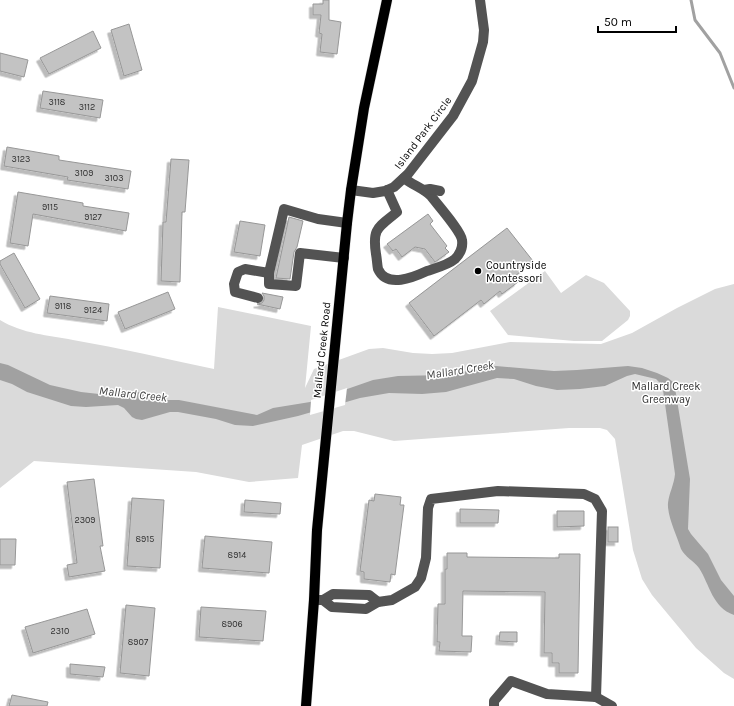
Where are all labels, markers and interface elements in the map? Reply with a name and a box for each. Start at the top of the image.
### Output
scale bar [598,8,676,34]
text: 50 m [604,15,632,29]
street label: Island Park Circle [392,94,455,172]
house number: 3118 [49,97,66,107]
house number: 3112 [79,102,95,112]
house number: 3123 [12,154,30,164]
house number: 3109 [75,168,93,178]
house number: 3103 [105,173,123,183]
house number: 9115 [42,202,58,212]
house number: 9127 [84,212,103,222]
place label: Countryside Montessori [486,259,547,285]
marker: Countryside Montessori [473,266,483,276]
house number: 9118 [55,301,72,311]
street label: Mallard Creek Road [310,301,334,399]
house number: 9124 [84,305,102,315]
water label: Mallard Creek [425,358,496,382]
park label: Mallard Creek Greenway [632,380,700,406]
water label: Mallard Creek [98,383,169,405]
house number: 2309 [74,515,96,525]
house number: 8915 [136,534,154,544]
house number: 8914 [228,550,246,560]
house number: 8906 [221,619,243,629]
house number: 2310 [51,626,69,636]
house number: 8907 [128,637,149,647]

